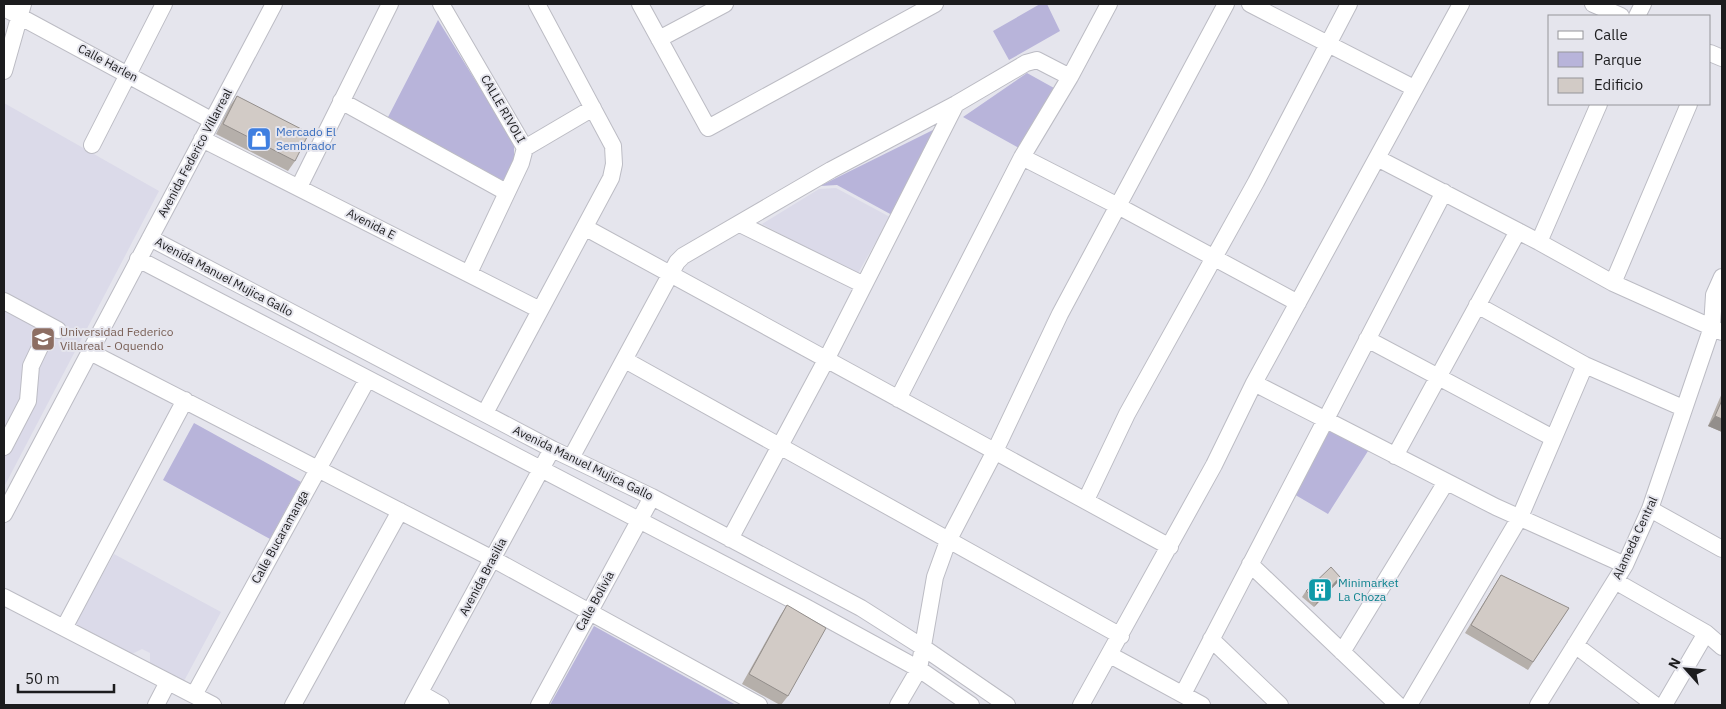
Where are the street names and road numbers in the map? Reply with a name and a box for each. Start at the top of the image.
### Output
street label: Calle Harlen [76,41,141,85]
street label: CALLE RIVOLI [478,72,529,146]
street label: Avenida Federico Villarreal [154,86,235,220]
street label: Avenida E [344,205,398,242]
street label: Avenida Manuel Mujica Gallo [153,234,296,319]
street label: Avenida Manuel Mujica Gallo [511,422,656,503]
street label: Calle Bucaramanga [248,487,312,586]
street label: Alameda Central [1609,494,1660,582]
street label: Avenida Brasilia [456,535,510,618]
street label: Calle Bolivia [572,568,617,633]

